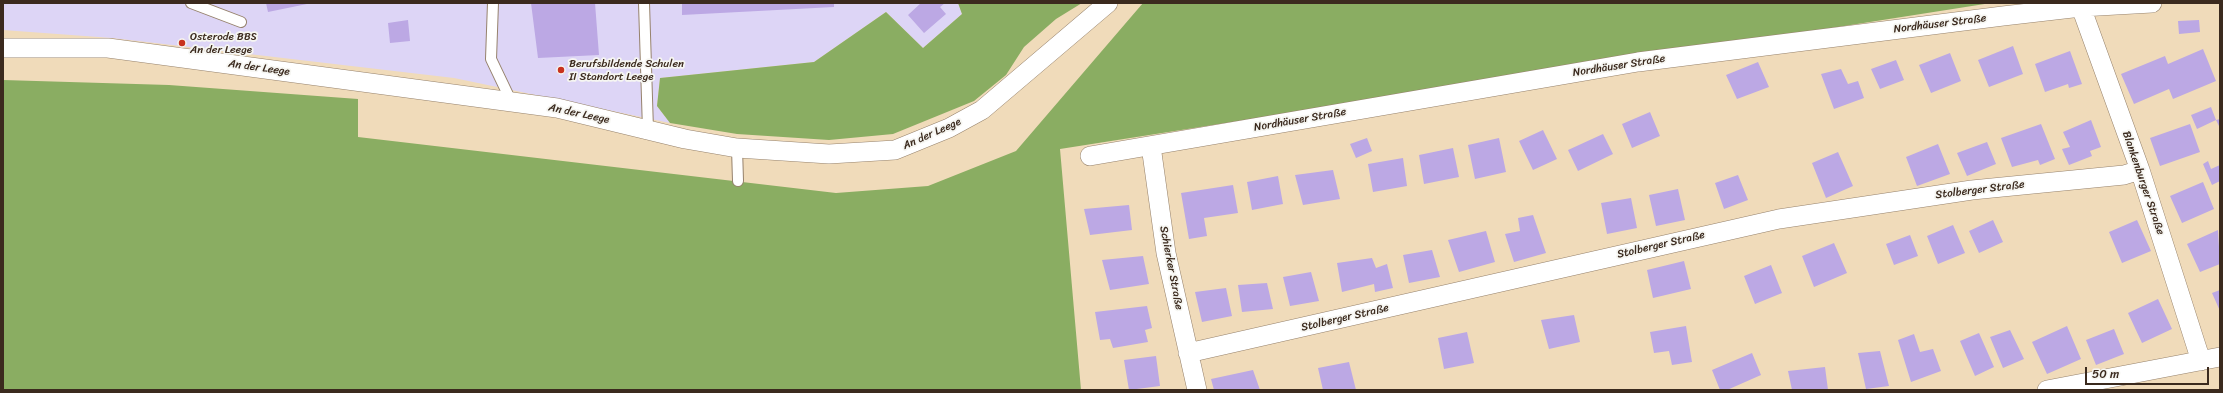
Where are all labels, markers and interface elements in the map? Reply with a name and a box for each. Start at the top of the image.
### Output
street label: Nordhäuser Straße [1893,12,1987,36]
place label: Osterode BBS An der Leege [190,30,257,56]
marker: Osterode BBS An der Leege [177,38,187,48]
street label: Nordhäuser Straße [1572,52,1666,80]
street label: An der Leege [227,57,291,79]
place label: Berufsbildende Schulen II Standort Leege [569,57,684,83]
marker: Berufsbildende Schulen II Standort Leege [556,65,566,75]
street label: An der Leege [547,101,611,127]
street label: Nordhäuser Straße [1253,105,1347,135]
street label: An der Leege [901,115,963,153]
street label: Blankenburger Straße [2119,129,2167,237]
street label: Stolberger Straße [1935,178,2025,202]
street label: Schierker Straße [1156,225,1186,311]
street label: Stolberger Straße [1616,228,1706,262]
street label: Stolberger Straße [1300,301,1390,335]
scale bar [2087,359,2211,385]
text: 50 m [2092,363,2119,385]

